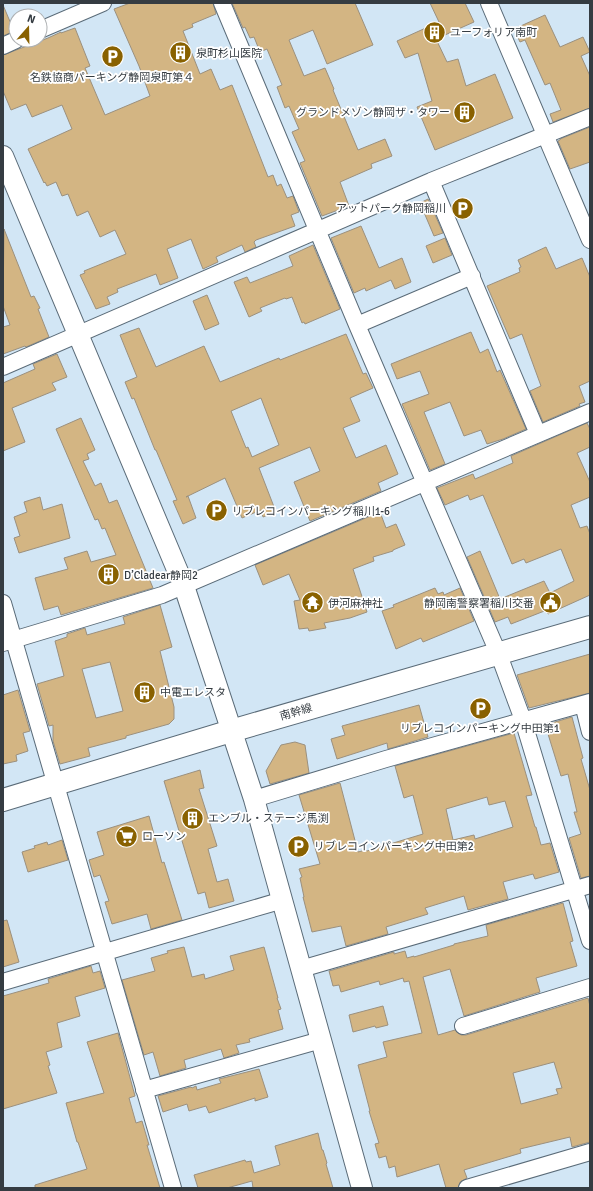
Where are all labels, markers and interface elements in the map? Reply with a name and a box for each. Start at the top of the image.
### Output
north arrow [8,8,48,48]
text: N [25,12,37,26]
building icon: ユーフォリア南町 [422,19,448,45]
place label: ユーフォリア南町 [450,26,537,39]
building icon: 泉町杉山医院 [167,40,193,66]
parking icon: 名鉄協商パーキング静岡泉町第４ [99,44,125,70]
place label: 泉町杉山医院 [196,47,262,60]
place label: 名鉄協商パーキング静岡泉町第４ [30,71,194,84]
building icon: グランドメゾン静岡ザ・タワー [452,99,478,125]
place label: グランドメゾン静岡ザ・タワー [296,106,450,119]
parking icon: アットパーク静岡稲川 [449,195,475,221]
place label: アットパーク静岡稲川 [336,202,446,215]
parking icon: リブレコインパーキング稲川1-6 [203,498,229,524]
place label: リブレコインパーキング稲川1-6 [232,505,390,518]
building icon: D’Cladear静岡2 [96,562,122,588]
place label: D’Cladear静岡2 [124,569,198,582]
temple icon: 伊河麻神社 [299,590,325,616]
public building icon: 静岡南警察署稲川交番 [537,590,563,616]
place label: 伊河麻神社 [328,597,383,610]
place label: 静岡南警察署稲川交番 [424,597,534,610]
building icon: 中電エレスタ [131,679,157,705]
place label: 中電エレスタ [160,686,226,699]
parking icon: リブレコインパーキング中田第1 [467,695,493,721]
street label: 南幹線 [278,701,314,723]
place label: リブレコインパーキング中田第1 [400,722,560,735]
building icon: エンブル・ステージ馬渕 [179,805,205,831]
place label: エンブル・ステージ馬渕 [208,812,328,825]
supermarket icon: ローソン [113,823,139,849]
place label: ローソン [142,830,186,843]
parking icon: リブレコインパーキング中田第2 [286,833,312,859]
place label: リブレコインパーキング中田第2 [314,840,474,853]

